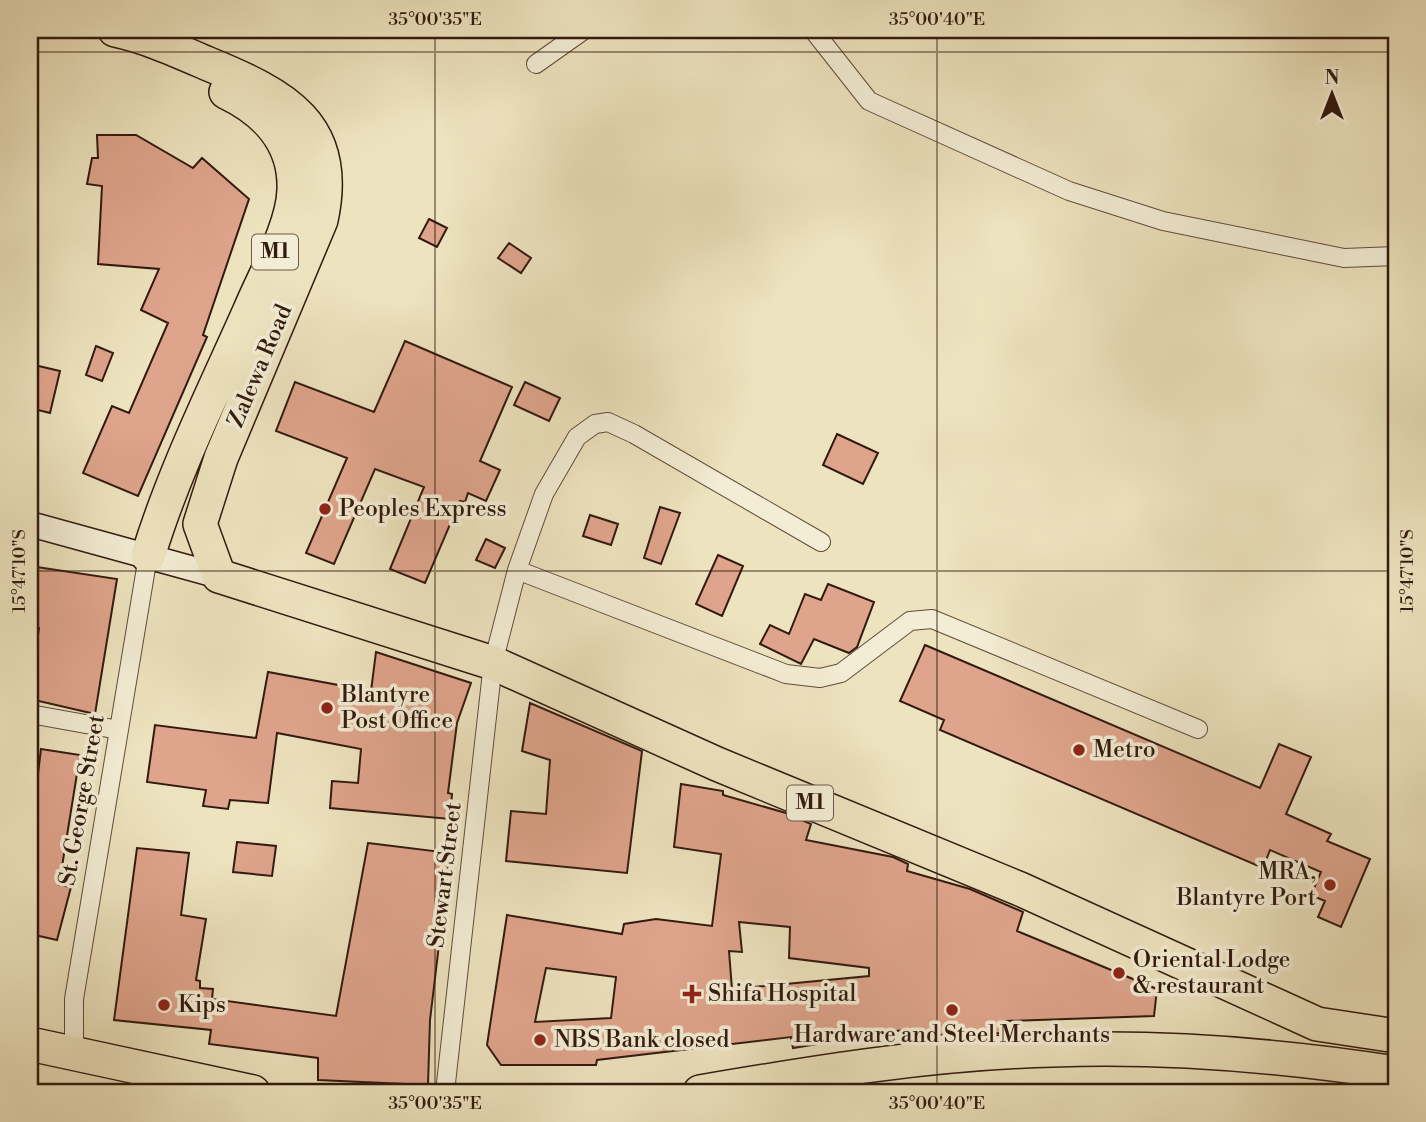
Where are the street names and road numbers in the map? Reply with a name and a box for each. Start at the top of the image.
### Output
road number: M1 [252,234,298,270]
street label: Zalewa Road [222,300,298,432]
street label: St. George Street [53,712,111,888]
road number: M1 [787,786,833,820]
street label: Stewart Street [422,801,468,949]

